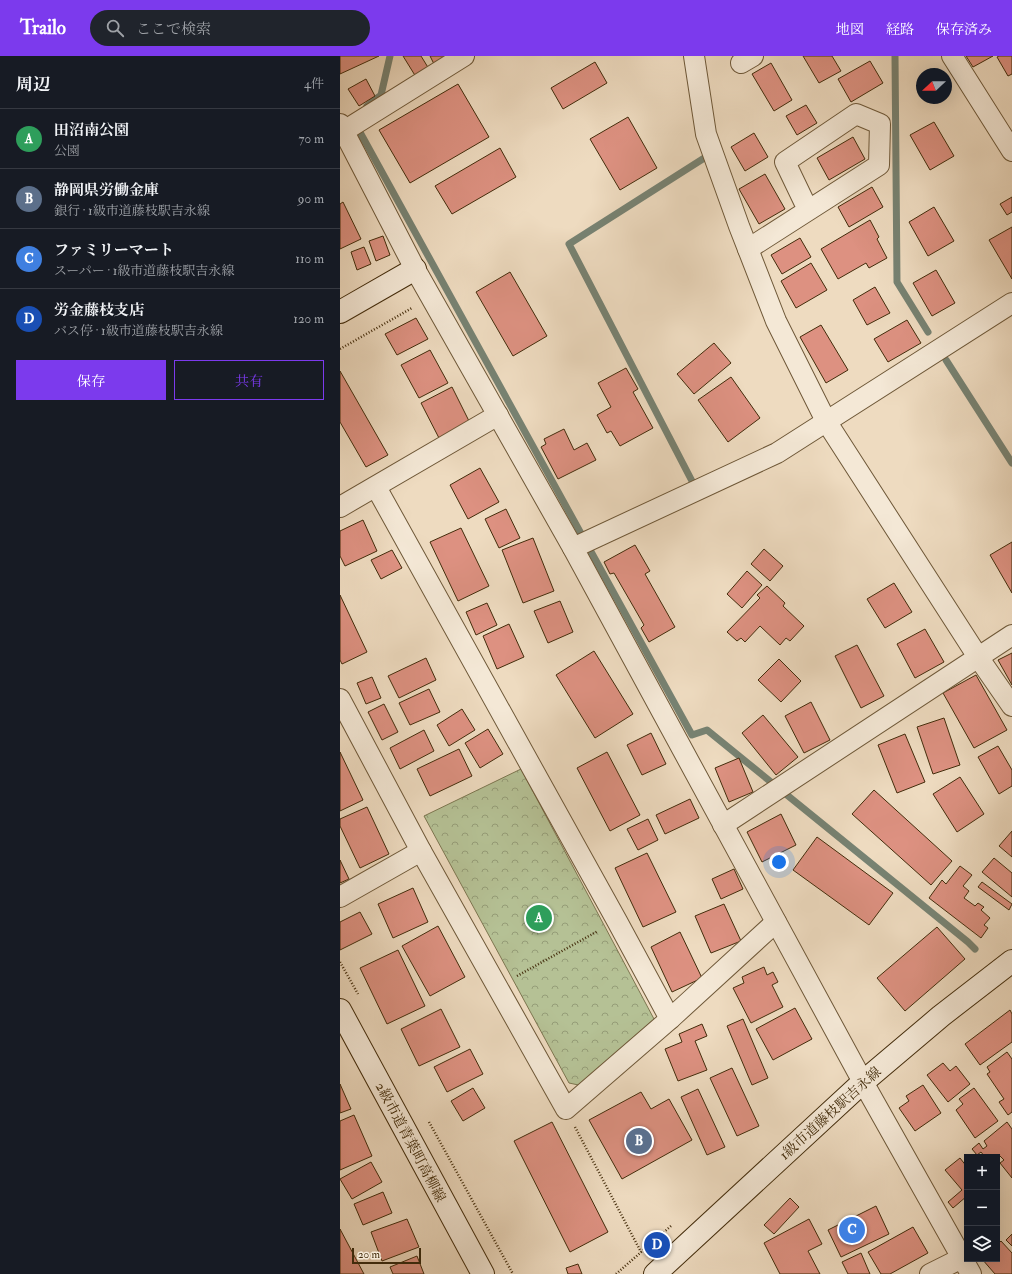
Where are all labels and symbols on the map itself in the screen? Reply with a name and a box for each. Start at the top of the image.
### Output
north arrow [916,68,952,104]
your location [769,852,789,872]
pin: A [526,903,552,933]
street label: 1級市道藤枝駅吉永線 [776,1063,885,1164]
street label: 2級市道青葉町高柳線 [372,1079,449,1205]
pin: B [626,1126,652,1156]
pin: C [839,1215,865,1245]
pin: D [644,1230,670,1260]
scale bar [352,1246,421,1265]

